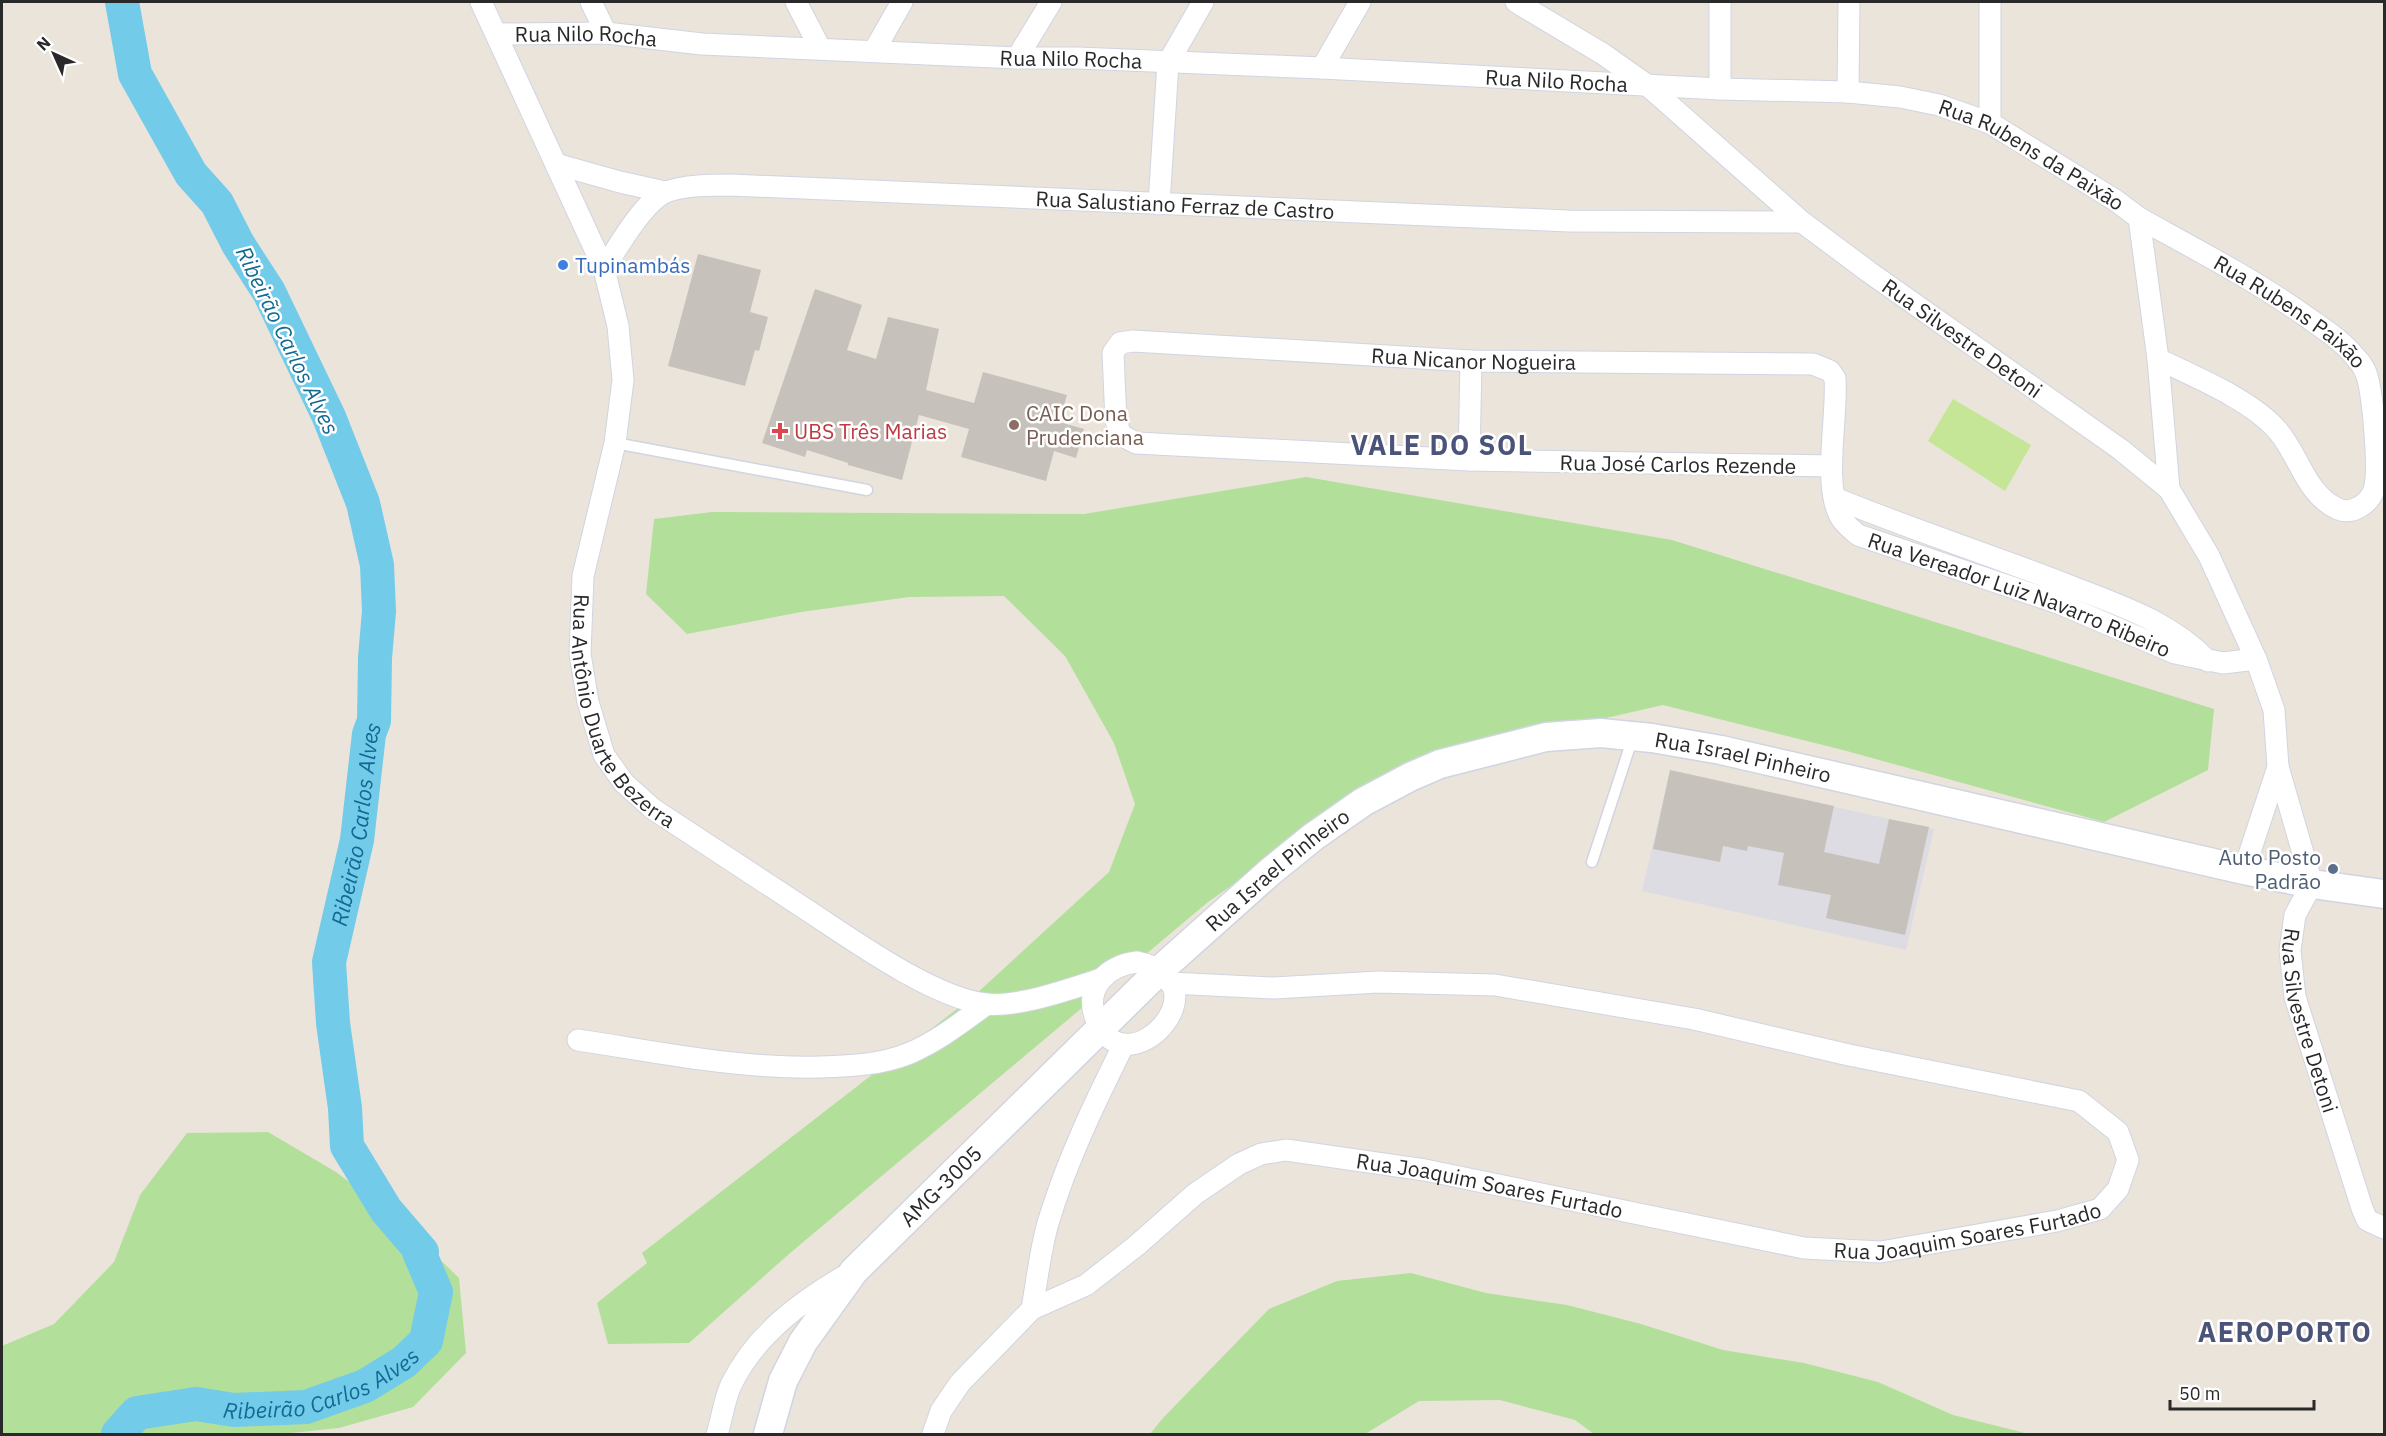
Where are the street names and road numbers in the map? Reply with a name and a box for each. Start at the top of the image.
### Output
street label: Rua Nilo Rocha [514,19,659,53]
street label: Rua Nilo Rocha [999,43,1143,75]
street label: Rua Nilo Rocha [1485,63,1629,98]
street label: Rua Rubens da Paixão [1935,92,2130,216]
street label: Rua Salustiano Ferraz de Castro [1035,184,1335,225]
street label: Rua Rubens Paixão [2209,248,2373,374]
street label: Rua Silvestre Detoni [1877,272,2048,404]
street label: Rua Nicanor Nogueira [1370,341,1576,376]
street label: Rua José Carlos Rezende [1559,448,1797,480]
street label: Rua Vereador Luiz Navarro Ribeiro [1864,525,2175,664]
street label: Rua Antônio Duarte Bezerra [565,593,681,834]
street label: Rua Israel Pinheiro [1653,725,1834,789]
street label: Rua Israel Pinheiro [1199,802,1355,937]
street label: Rua Silvestre Detoni [2276,926,2345,1116]
street label: AMG-3005 [894,1139,988,1232]
street label: Rua Joaquim Soares Furtado [1354,1146,1625,1224]
street label: Rua Joaquim Soares Furtado [1833,1195,2104,1266]

